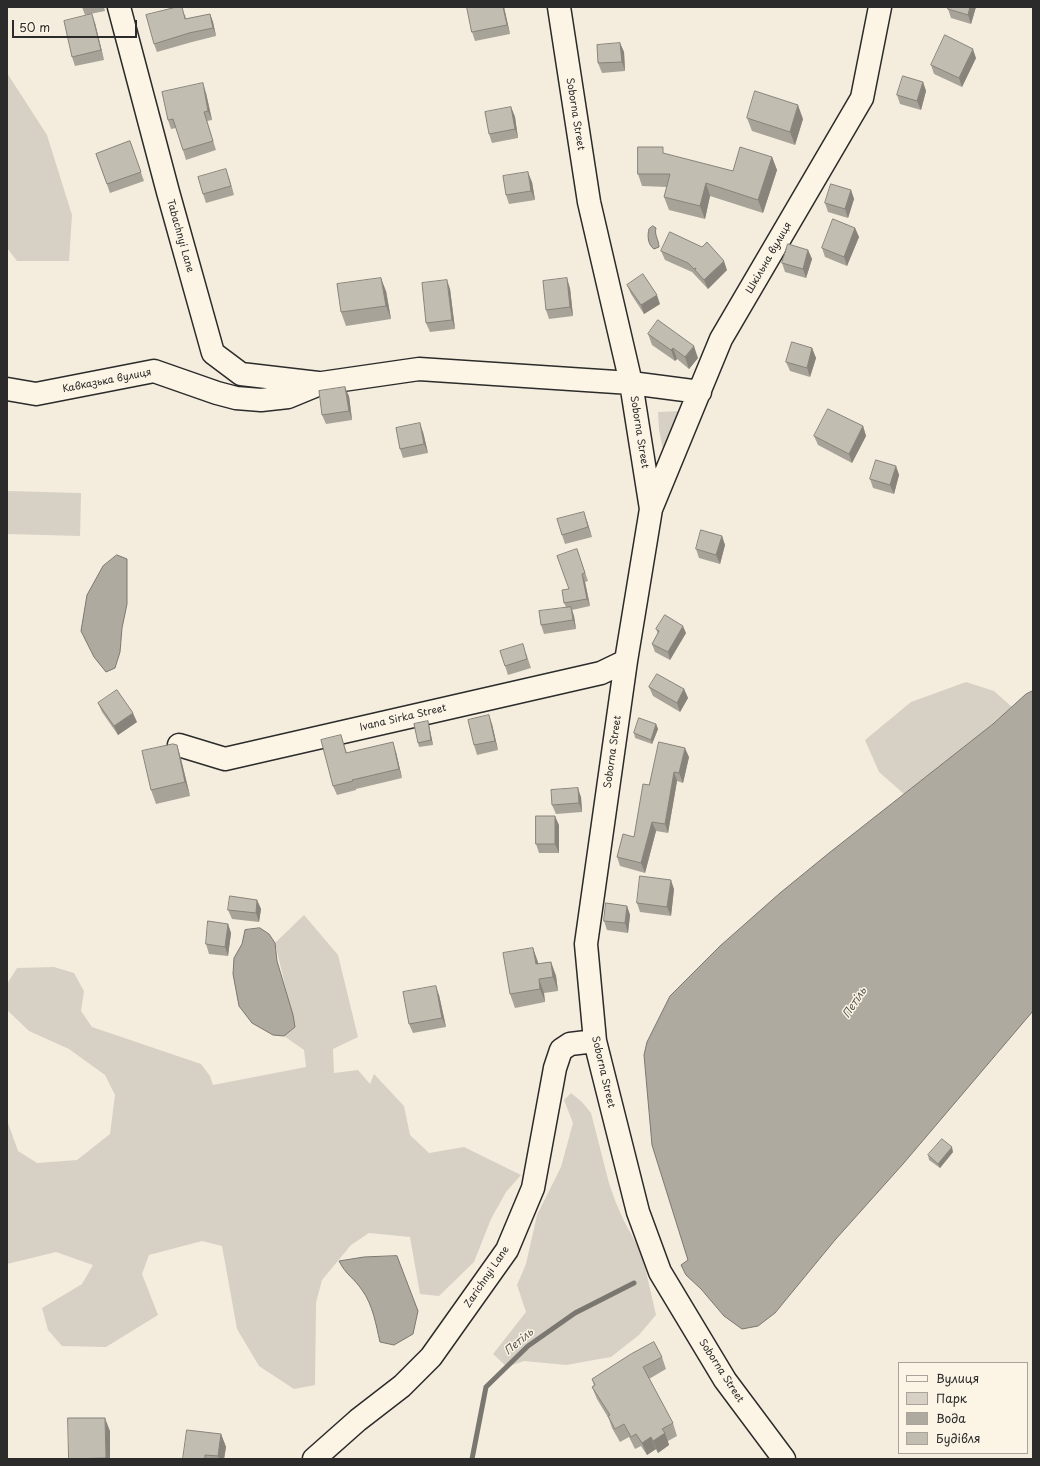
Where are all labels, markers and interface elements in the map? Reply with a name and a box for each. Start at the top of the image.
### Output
scale bar [14,12,139,38]
text: 50 m [19,18,50,36]
street label: Soborna Street [563,77,587,151]
street label: Tabachnyi Lane [164,198,196,274]
street label: Шкільна вулиця [744,220,794,296]
street label: Кавказька вулиця [61,366,153,396]
street label: Soborna Street [627,395,651,469]
street label: Ivana Sirka Street [358,702,448,734]
street label: Soborna Street [602,715,624,789]
water label: Петіль [840,985,870,1021]
street label: Soborna Street [589,1035,617,1109]
street label: Zarichnyi Lane [462,1244,512,1310]
water label: Петіль [502,1326,536,1358]
street label: Soborna Street [696,1337,746,1405]
legend [898,1362,1028,1454]
text: Вулиця [936,1369,979,1387]
text: Парк [936,1389,967,1407]
text: Вода [936,1409,966,1427]
text: Будівля [936,1429,981,1447]

